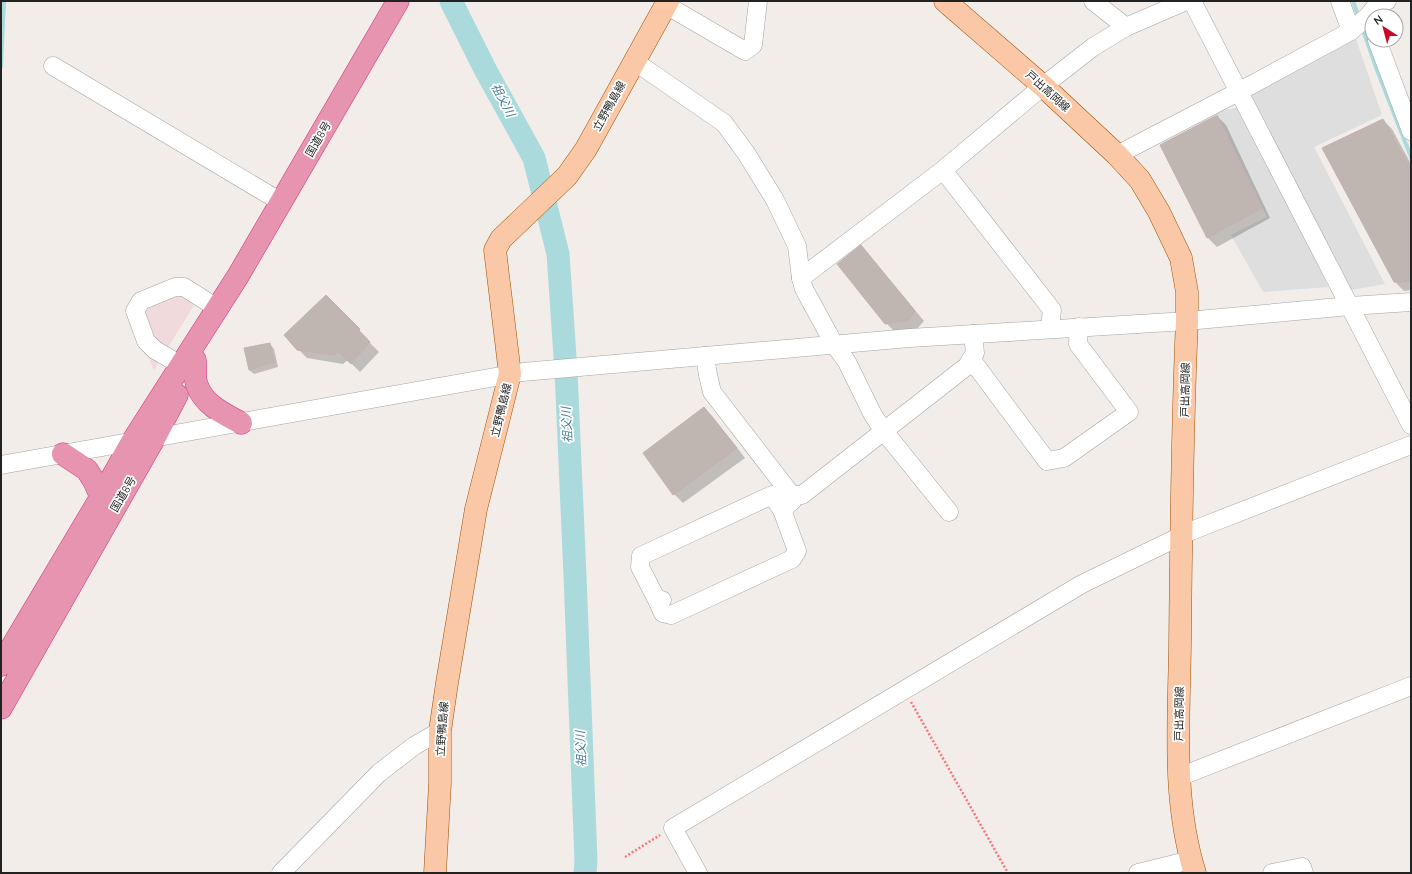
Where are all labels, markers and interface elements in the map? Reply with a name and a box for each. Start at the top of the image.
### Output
north arrow [1364,8,1404,48]
text: N [1371,12,1386,28]
street label: 戸出高岡線 [1023,67,1073,115]
street label: 立野鴨島線 [590,79,628,133]
water label: 祖父川 [488,80,519,121]
street label: 国道8号 [302,119,334,159]
street label: 戸出高岡線 [1178,362,1192,418]
street label: 立野鴨島線 [488,382,514,438]
water label: 祖父川 [558,405,575,443]
street label: 国道8号 [107,474,139,514]
street label: 戸出高岡線 [1172,686,1186,742]
street label: 立野鴨島線 [433,701,451,757]
water label: 祖父川 [572,729,589,767]

